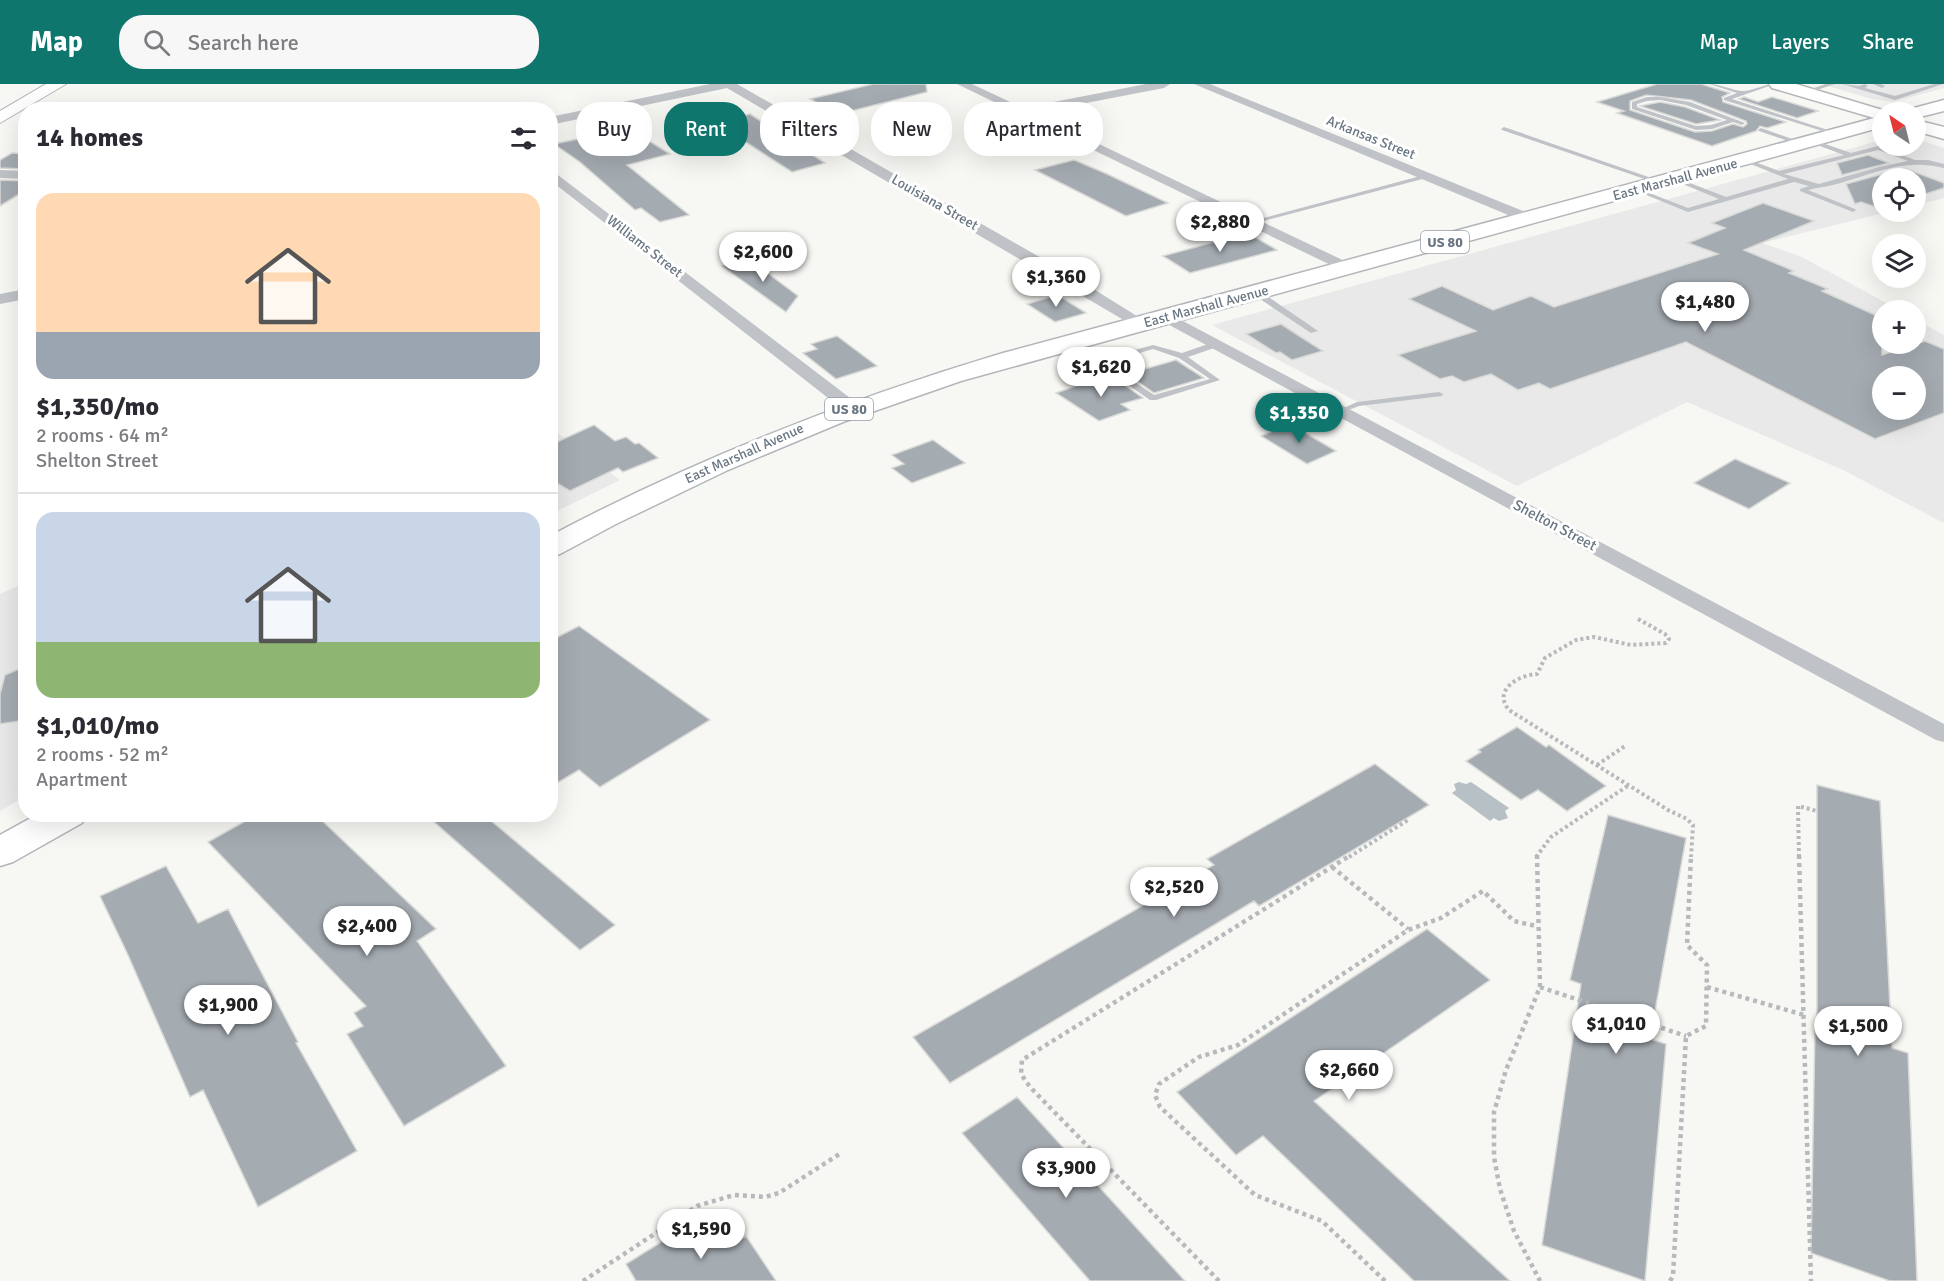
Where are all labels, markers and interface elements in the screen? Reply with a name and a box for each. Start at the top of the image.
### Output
search box [119,15,539,69]
text: Map [30,25,83,59]
icon: search [140,26,173,59]
text: Search here [188,29,299,56]
text: Map [1700,29,1738,55]
text: Layers [1771,29,1829,55]
text: Share [1862,29,1914,55]
chip: Buy [576,102,652,156]
chip: Rent [664,102,748,156]
chip: Filters [760,102,859,156]
chip: New [871,102,952,156]
chip: Apartment [964,102,1103,156]
north arrow [1872,102,1926,156]
map controls [1872,102,1926,420]
street label: Arkansas Street [1324,112,1418,163]
text: 14 homes [36,122,143,154]
icon: filters [507,122,540,155]
street label: East Marshall Avenue [1611,155,1739,204]
button: locate [1872,168,1926,222]
street label: Louisiana Street [889,171,981,234]
pin: $2,880 [1171,202,1269,253]
text: $2,880 [1190,209,1250,234]
street label: Williams Street [603,212,686,281]
road number: US 80 [1421,231,1469,253]
icon: home [234,232,342,340]
pin: $2,600 [714,232,812,283]
button: layers [1872,234,1926,288]
text: $2,600 [733,239,793,264]
pin: $1,360 [1007,257,1105,308]
text: $1,360 [1026,264,1086,289]
street label: East Marshall Avenue [1142,282,1270,331]
pin: $1,480 [1656,282,1754,333]
text: $1,480 [1675,289,1735,314]
button: + [1872,300,1926,354]
pin: $1,620 [1052,347,1150,398]
text: $1,620 [1071,354,1131,379]
button: − [1872,366,1926,420]
text: $1,350/mo [36,391,159,423]
pin: $1,350 [1250,393,1348,444]
road number: US 80 [825,398,873,420]
text: $1,350 [1269,400,1329,425]
street label: East Marshall Avenue [682,420,806,487]
text: 2 rooms · 64 m² [36,423,169,448]
text: Shelton Street [36,448,158,473]
street label: Shelton Street [1510,496,1600,554]
icon: home [234,551,342,659]
text: $1,010/mo [36,710,159,742]
text: 2 rooms · 52 m² [36,742,169,767]
text: Apartment [36,767,128,792]
pin: $2,520 [1125,867,1223,918]
text: $2,520 [1144,874,1204,899]
pin: $2,400 [318,906,416,957]
text: $2,400 [337,913,397,938]
pin: $1,900 [179,985,277,1036]
text: $1,900 [198,992,258,1017]
pin: $1,010 [1567,1004,1665,1055]
pin: $1,500 [1809,1006,1907,1057]
text: $1,010 [1586,1011,1646,1036]
text: $1,500 [1828,1013,1888,1038]
pin: $2,660 [1300,1050,1398,1101]
text: $2,660 [1319,1057,1379,1082]
pin: $3,900 [1017,1148,1115,1199]
text: $3,900 [1036,1155,1096,1180]
pin: $1,590 [652,1209,750,1260]
text: $1,590 [671,1216,731,1241]

